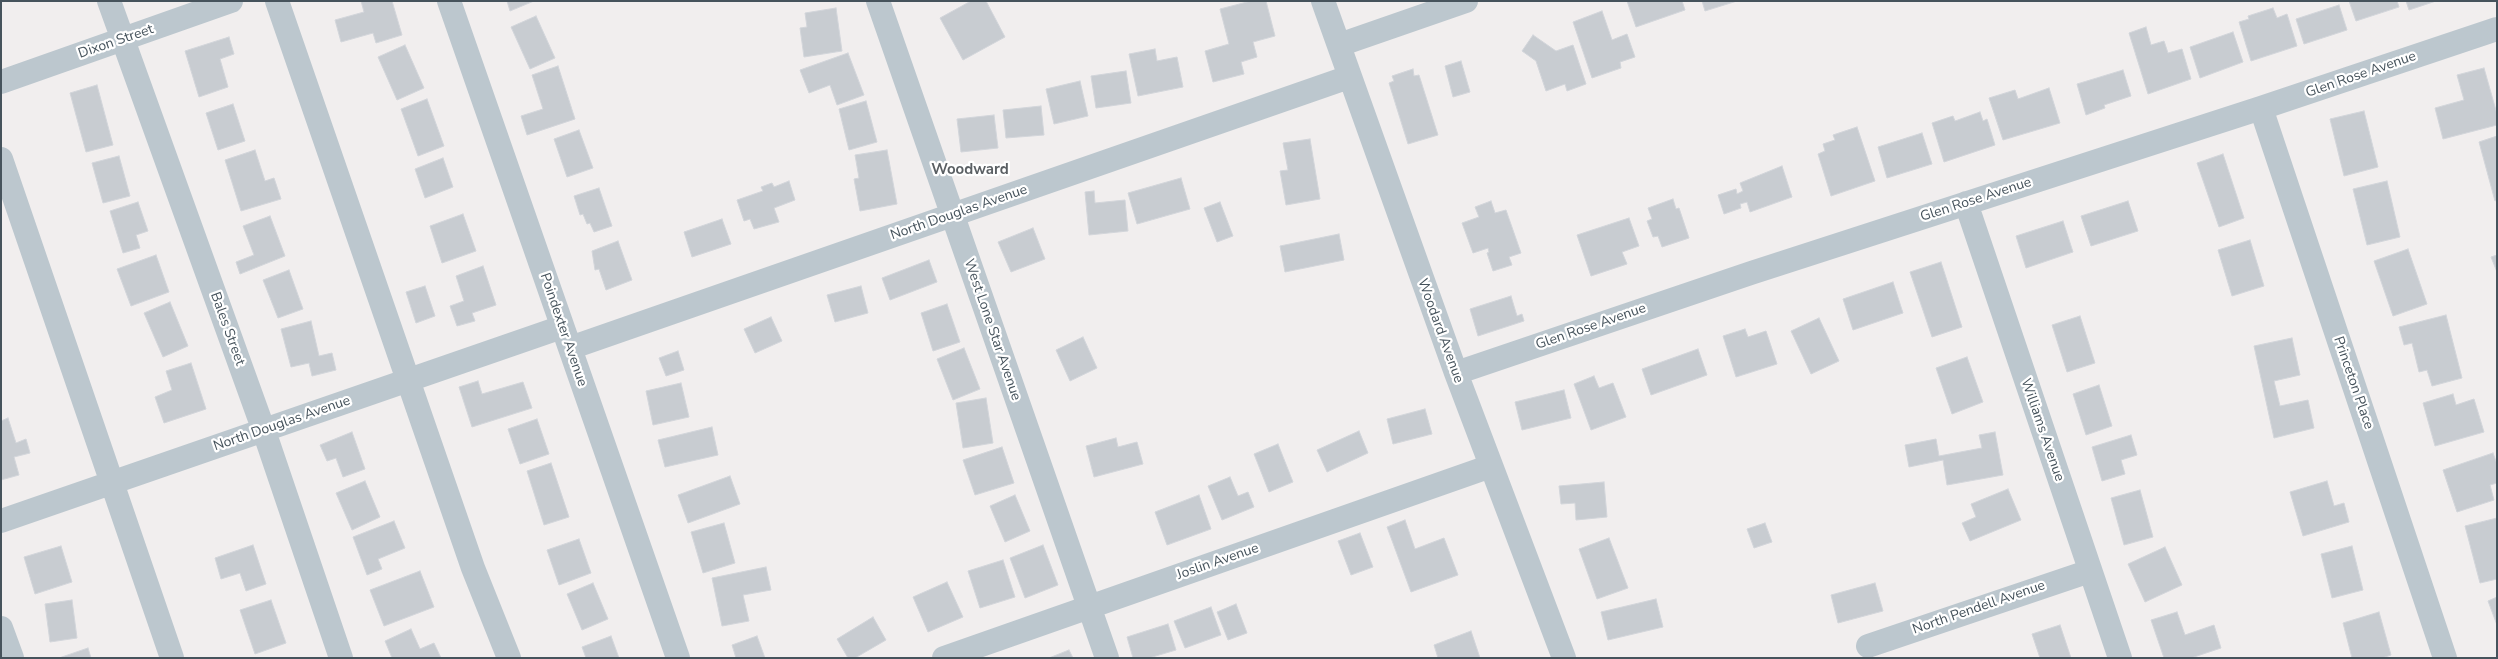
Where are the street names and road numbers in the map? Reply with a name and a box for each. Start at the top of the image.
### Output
street label: Dixon Street [76,21,156,63]
street label: Glen Rose Avenue [2304,48,2418,102]
street label: Glen Rose Avenue [1918,174,2034,226]
street label: North Douglas Avenue [888,182,1030,244]
street label: West Lone Star Avenue [960,257,1024,403]
street label: Poindexter Avenue [536,271,590,389]
street label: Woodard Avenue [1413,276,1467,386]
street label: Bales Street [206,290,248,368]
street label: Glen Rose Avenue [1534,300,1648,354]
street label: Princeton Place [2329,334,2377,432]
street label: Williams Avenue [2017,376,2067,484]
street label: North Douglas Avenue [211,393,353,455]
street label: Joslin Avenue [1175,540,1261,584]
street label: North Pendell Avenue [1911,577,2047,639]

